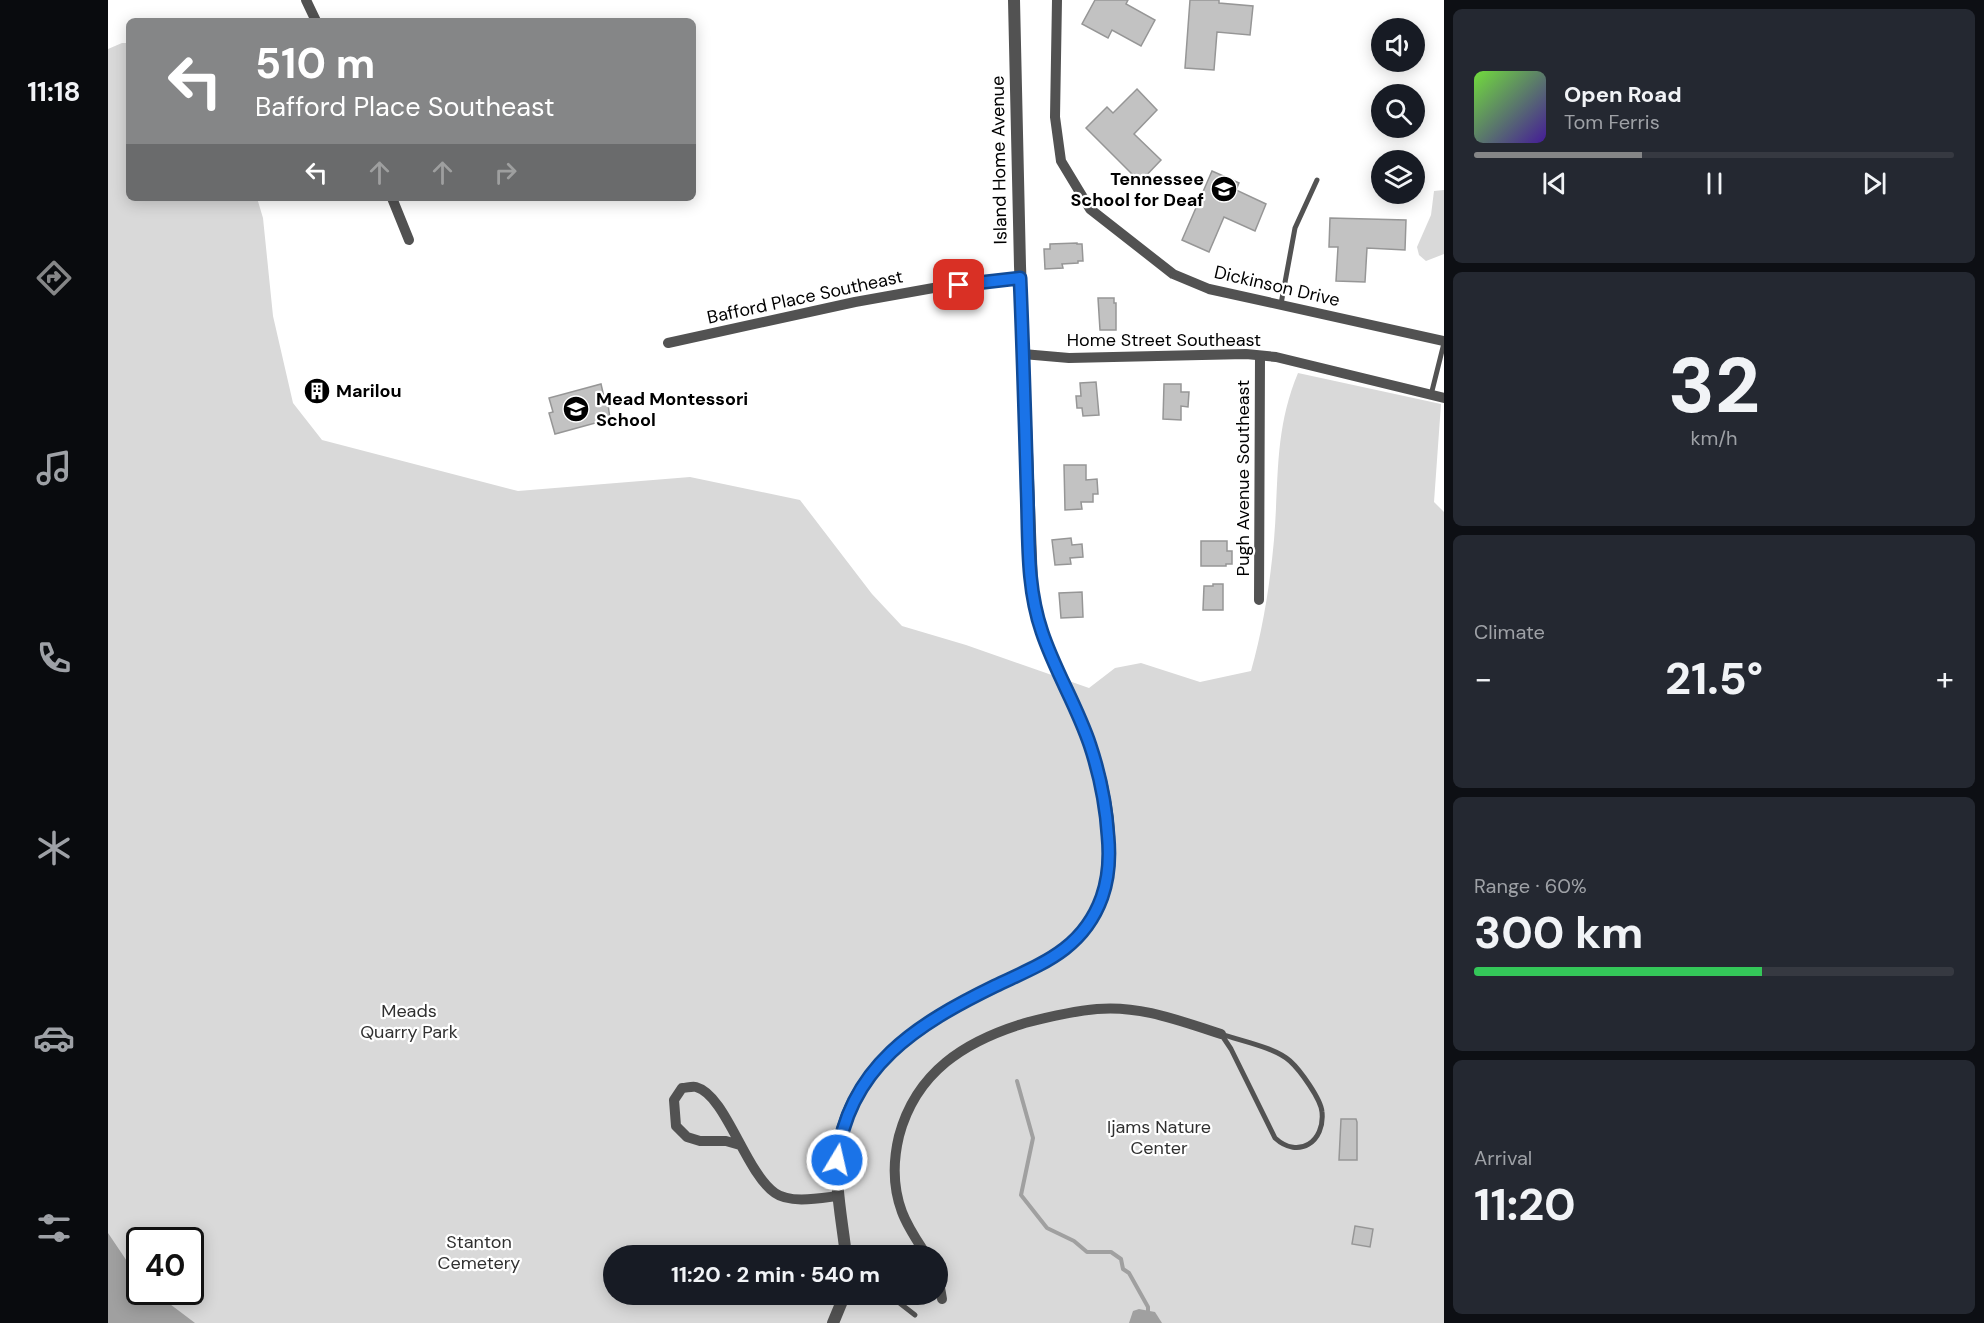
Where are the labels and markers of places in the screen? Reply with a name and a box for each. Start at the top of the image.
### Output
place label: Tennessee School for Deaf [1070,167,1204,212]
school or university icon: Tennessee School for Deaf [1209,174,1239,204]
pin [933,259,984,310]
building icon: Marilou [302,376,332,406]
place label: Marilou [336,379,402,403]
place label: Mead Montessori School [596,387,748,432]
school or university icon: Mead Montessori School [561,394,591,424]

